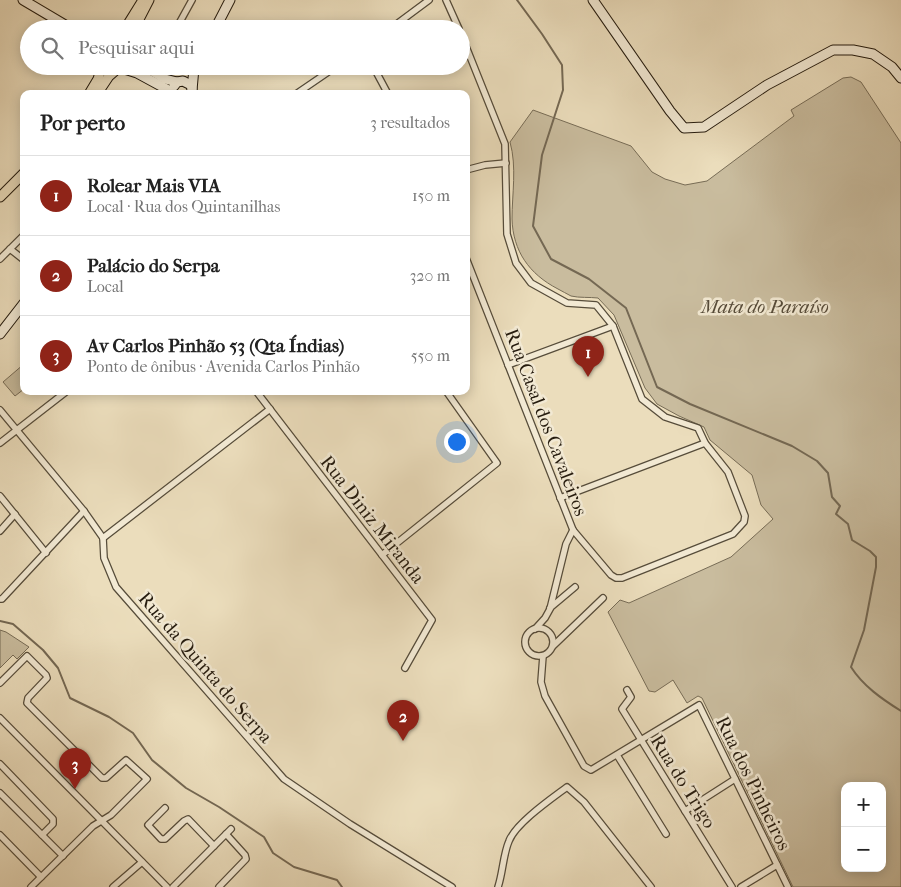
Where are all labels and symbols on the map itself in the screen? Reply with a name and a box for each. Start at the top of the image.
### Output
park label: Mata do Paraíso [699,296,829,318]
street label: Rua Casal dos Cavaleiros [500,326,592,519]
pin: 1 [572,336,604,377]
your location [444,429,470,455]
street label: Rua Diniz Miranda [315,451,429,588]
street label: Rua da Quinta do Serpa [134,588,277,748]
pin: 2 [387,700,419,741]
street label: Rua dos Pinheiros [711,713,795,854]
street label: Rua do Trigo [646,731,721,833]
pin: 3 [59,748,91,789]

